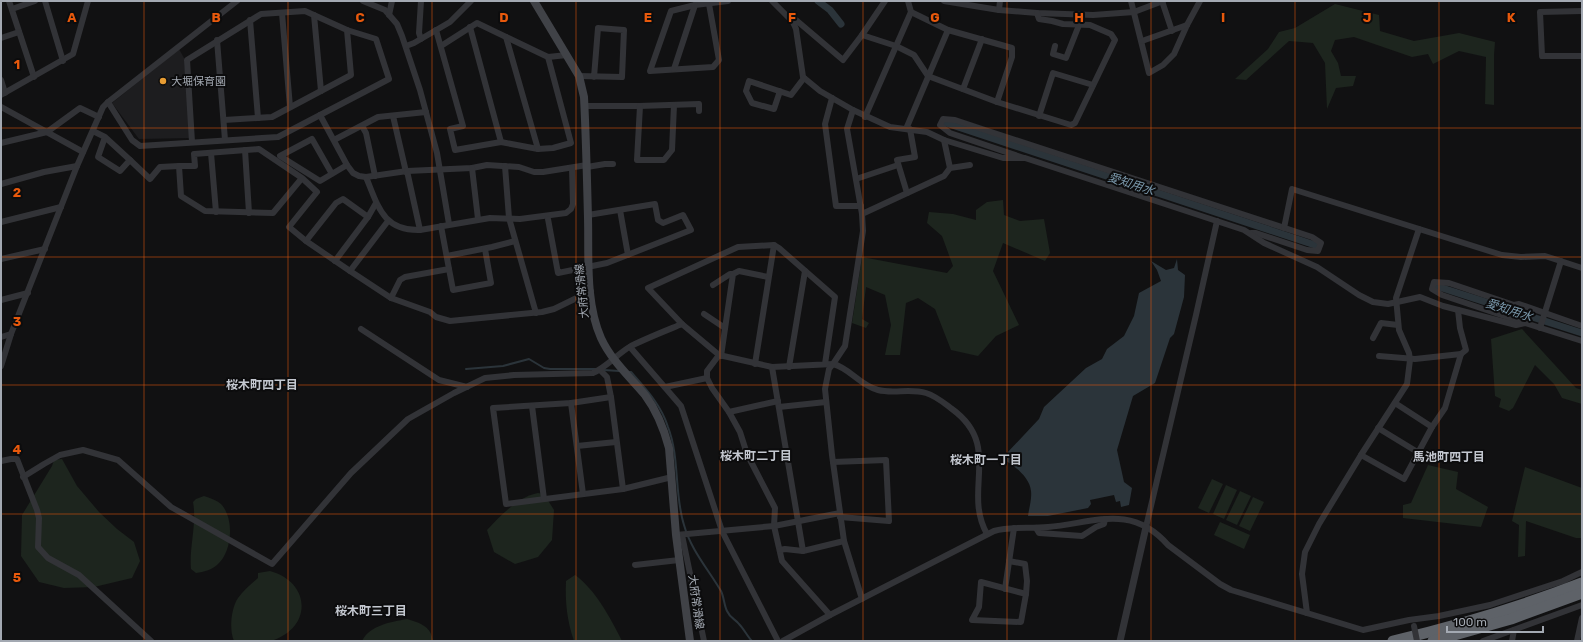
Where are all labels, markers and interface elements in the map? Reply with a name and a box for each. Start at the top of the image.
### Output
text: A [67,10,77,25]
text: B [211,10,221,25]
text: C [355,10,365,25]
text: D [499,10,509,25]
text: E [644,10,652,25]
text: F [788,10,796,25]
text: G [930,10,940,25]
text: H [1074,10,1084,25]
text: I [1221,10,1225,25]
text: J [1363,10,1371,25]
text: K [1507,10,1516,25]
text: 1 [14,57,20,72]
place label: 大堀保育園 [171,75,226,88]
marker: 大堀保育園 [158,76,168,86]
water label: 愛知用水 [1106,170,1158,199]
text: 2 [13,185,21,200]
street label: 大府常滑線 [573,263,591,319]
water label: 愛知用水 [1484,296,1536,325]
text: 3 [13,314,22,329]
district label: 桜木町四丁目 [226,378,298,392]
text: 4 [13,442,22,457]
district label: 桜木町二丁目 [720,449,792,463]
district label: 馬池町四丁目 [1413,450,1485,464]
district label: 桜木町一丁目 [950,453,1022,467]
text: 5 [13,570,21,585]
street label: 大府常滑線 [686,574,706,630]
district label: 桜木町三丁目 [335,604,407,618]
scale bar [1447,608,1543,634]
text: 100 m [1453,615,1487,629]

